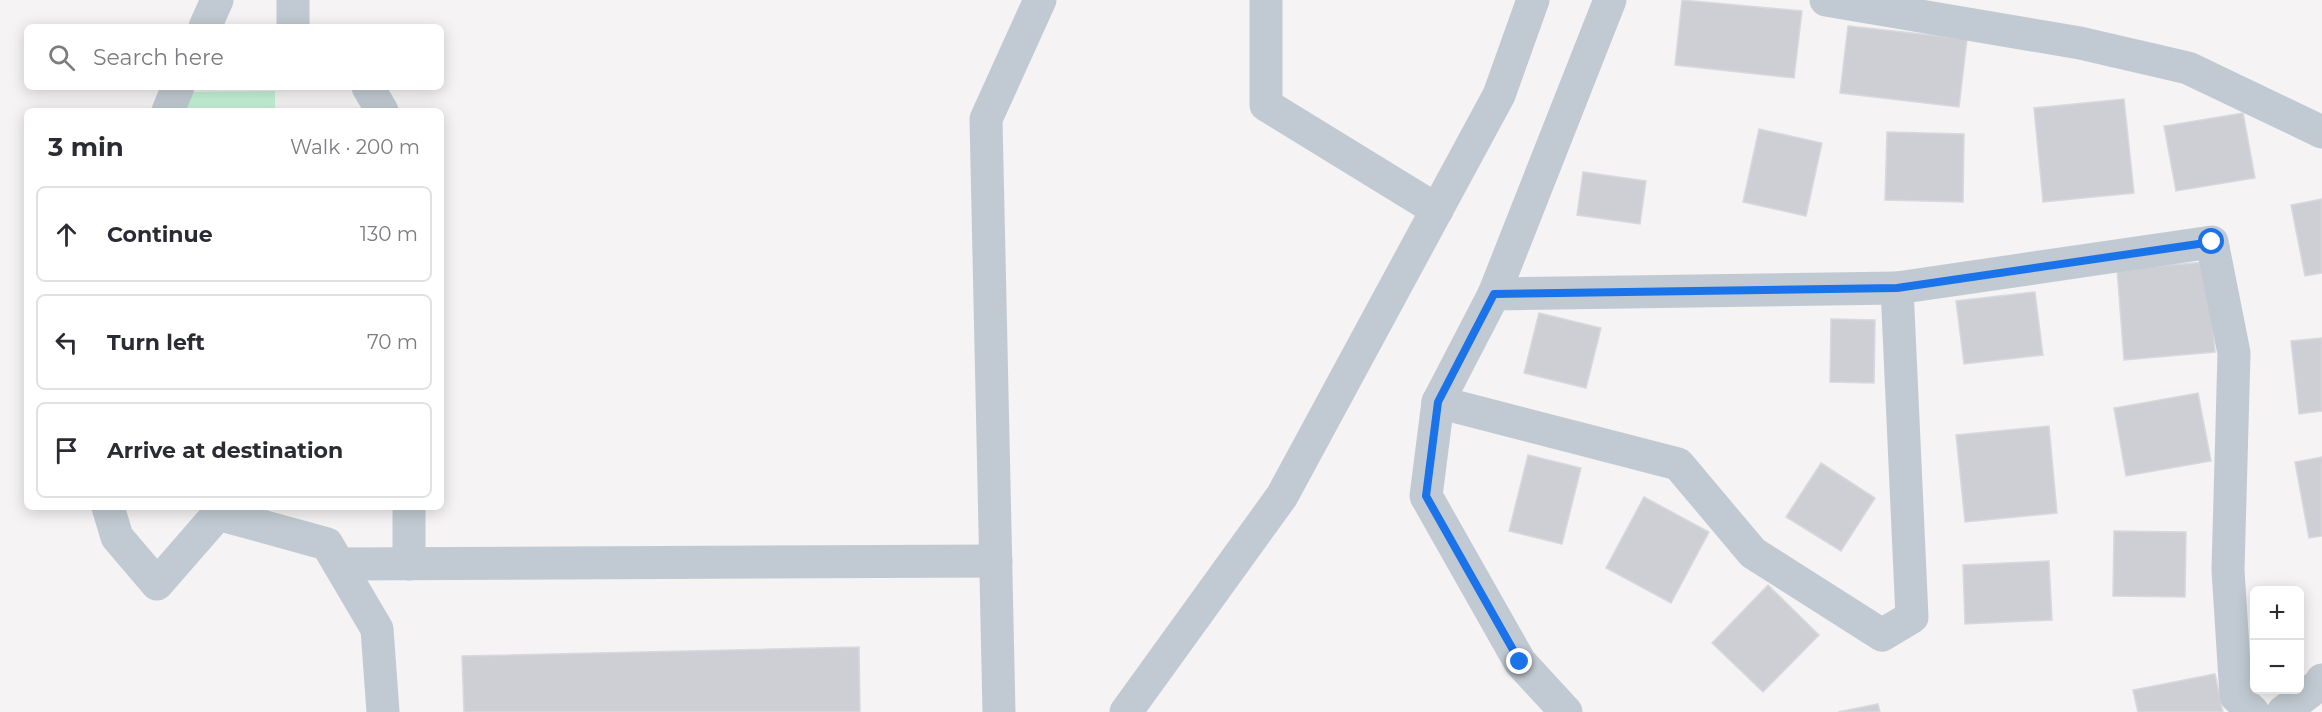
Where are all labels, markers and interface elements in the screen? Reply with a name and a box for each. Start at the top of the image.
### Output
search box [24,24,444,90]
icon: search [45,41,78,74]
text: Search here [93,44,224,71]
text: 3 min [48,131,124,163]
text: Walk · 200 m [290,135,420,159]
icon: ahead [50,218,83,251]
text: Continue [107,221,213,248]
text: 130 m [360,222,418,246]
route start [2198,228,2224,254]
icon: left [50,326,83,359]
text: Turn left [107,329,205,356]
text: 70 m [367,330,418,354]
icon: arrive [50,434,83,467]
text: Arrive at destination [107,437,343,464]
map controls [2250,586,2304,694]
button: + [2250,586,2304,640]
button: − [2250,640,2304,694]
route end [1506,648,1532,674]

